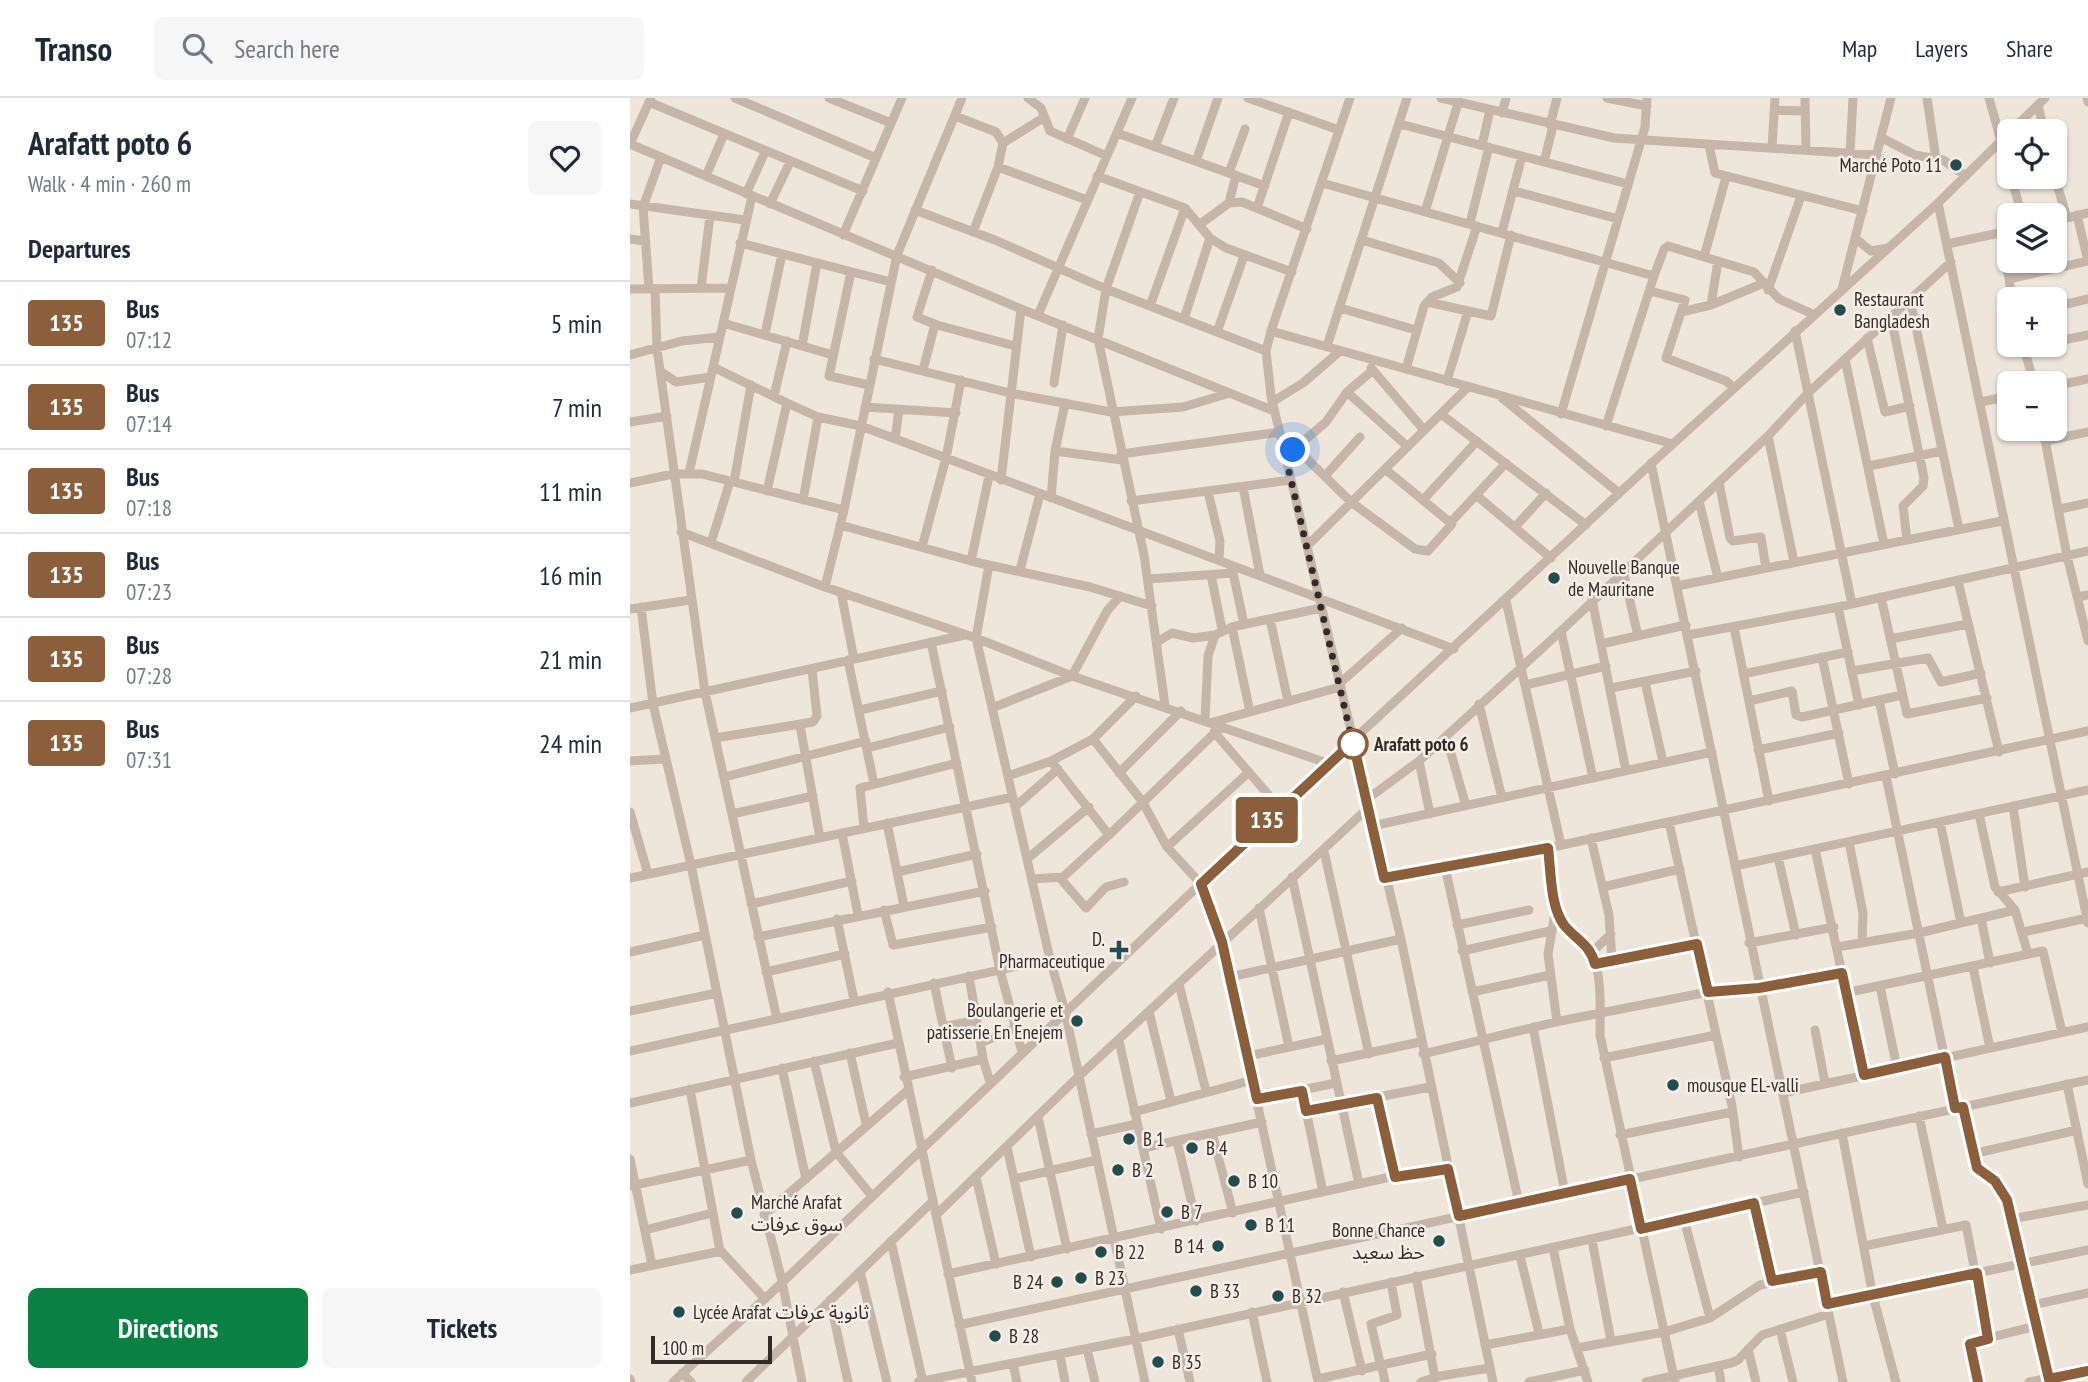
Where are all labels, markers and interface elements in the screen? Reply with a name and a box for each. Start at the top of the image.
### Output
search box [154,17,644,80]
text: Transo [35,27,112,70]
icon: search [178,29,216,67]
text: Search here [234,32,340,65]
text: Map [1842,33,1877,64]
text: Layers [1915,33,1968,64]
text: Share [2006,33,2053,64]
map controls [1997,119,2067,441]
button: locate [1997,119,2067,189]
text: Arafatt poto 6 [28,121,192,164]
button: heart [528,121,602,195]
place label: Marché Poto 11 [1839,153,1942,177]
marker: Marché Poto 11 [1948,157,1964,173]
text: Walk · 4 min · 260 m [28,169,191,198]
button: layers [1997,203,2067,273]
text: Departures [28,232,131,265]
place label: Restaurant Bangladesh [1854,287,1930,333]
button: + [1997,287,2067,357]
text: Bus [126,292,159,325]
marker: Restaurant Bangladesh [1832,302,1848,318]
text: 135 [49,307,84,338]
text: 5 min [551,307,602,340]
text: 07:12 [126,325,172,354]
button: − [1997,371,2067,441]
text: Bus [126,376,159,409]
text: 135 [49,391,84,422]
text: 7 min [552,391,602,424]
text: 07:14 [126,409,172,438]
your location [1275,432,1310,467]
text: Bus [126,460,159,493]
text: 135 [49,475,84,506]
text: 11 min [539,475,602,508]
text: 07:18 [126,493,172,522]
text: Bus [126,544,159,577]
place label: Nouvelle Banque de Mauritane [1568,555,1680,601]
text: 135 [49,559,84,590]
text: 16 min [539,559,602,592]
marker: Nouvelle Banque de Mauritane [1546,570,1562,586]
text: 07:23 [126,577,172,606]
text: Bus [126,628,159,661]
text: 135 [49,643,84,674]
text: 21 min [539,643,602,676]
text: 07:28 [126,661,172,690]
text: Bus [126,712,159,745]
text: 135 [49,727,84,758]
text: 24 min [539,727,602,760]
marker: Arafatt poto 6 [1338,729,1368,759]
place label: Arafatt poto 6 [1373,732,1469,756]
text: 07:31 [126,745,172,774]
line badge: 135 [1227,797,1307,843]
text: 135 [1250,804,1284,835]
place label: D. Pharmaceutique [999,927,1105,973]
marker: D. Pharmaceutique [1111,942,1127,958]
place label: Boulangerie et patisserie En Enejem [927,998,1064,1044]
marker: Boulangerie et patisserie En Enejem [1069,1013,1085,1029]
place label: mousque EL-valli [1687,1073,1799,1097]
marker: mousque EL-valli [1665,1077,1681,1093]
place label: B 1 [1143,1127,1165,1151]
marker: B 1 [1121,1131,1137,1147]
place label: B 4 [1206,1136,1228,1160]
marker: B 4 [1184,1140,1200,1156]
place label: B 2 [1132,1158,1154,1182]
marker: B 2 [1110,1162,1126,1178]
place label: B 10 [1248,1169,1278,1193]
marker: B 10 [1226,1173,1242,1189]
place label: Marché Arafat سوق عرفات [751,1190,843,1236]
place label: B 7 [1181,1200,1203,1224]
marker: B 7 [1159,1204,1175,1220]
marker: Marché Arafat سوق عرفات [729,1205,745,1221]
place label: B 11 [1265,1213,1295,1237]
marker: B 11 [1243,1217,1259,1233]
place label: Bonne Chance حظ سعيد [1332,1218,1425,1264]
marker: Bonne Chance حظ سعيد [1431,1233,1447,1249]
place label: B 14 [1174,1234,1204,1258]
marker: B 14 [1210,1238,1226,1254]
place label: B 22 [1115,1240,1145,1264]
marker: B 22 [1093,1244,1109,1260]
place label: B 23 [1095,1266,1125,1290]
place label: B 24 [1013,1270,1043,1294]
marker: B 23 [1073,1270,1089,1286]
marker: B 24 [1049,1274,1065,1290]
place label: B 33 [1210,1279,1240,1303]
marker: B 33 [1188,1283,1204,1299]
place label: B 32 [1292,1284,1322,1308]
button: Directions [28,1288,308,1368]
button: Tickets [322,1288,602,1368]
marker: B 32 [1270,1288,1286,1304]
place label: Lycée Arafat ثانوية عرفات [693,1300,869,1324]
marker: Lycée Arafat ثانوية عرفات [671,1304,687,1320]
place label: B 28 [1009,1324,1039,1348]
marker: B 28 [987,1328,1003,1344]
scale bar [651,1333,772,1365]
text: 100 m [662,1336,704,1360]
place label: B 35 [1172,1350,1202,1374]
marker: B 35 [1150,1354,1166,1370]

